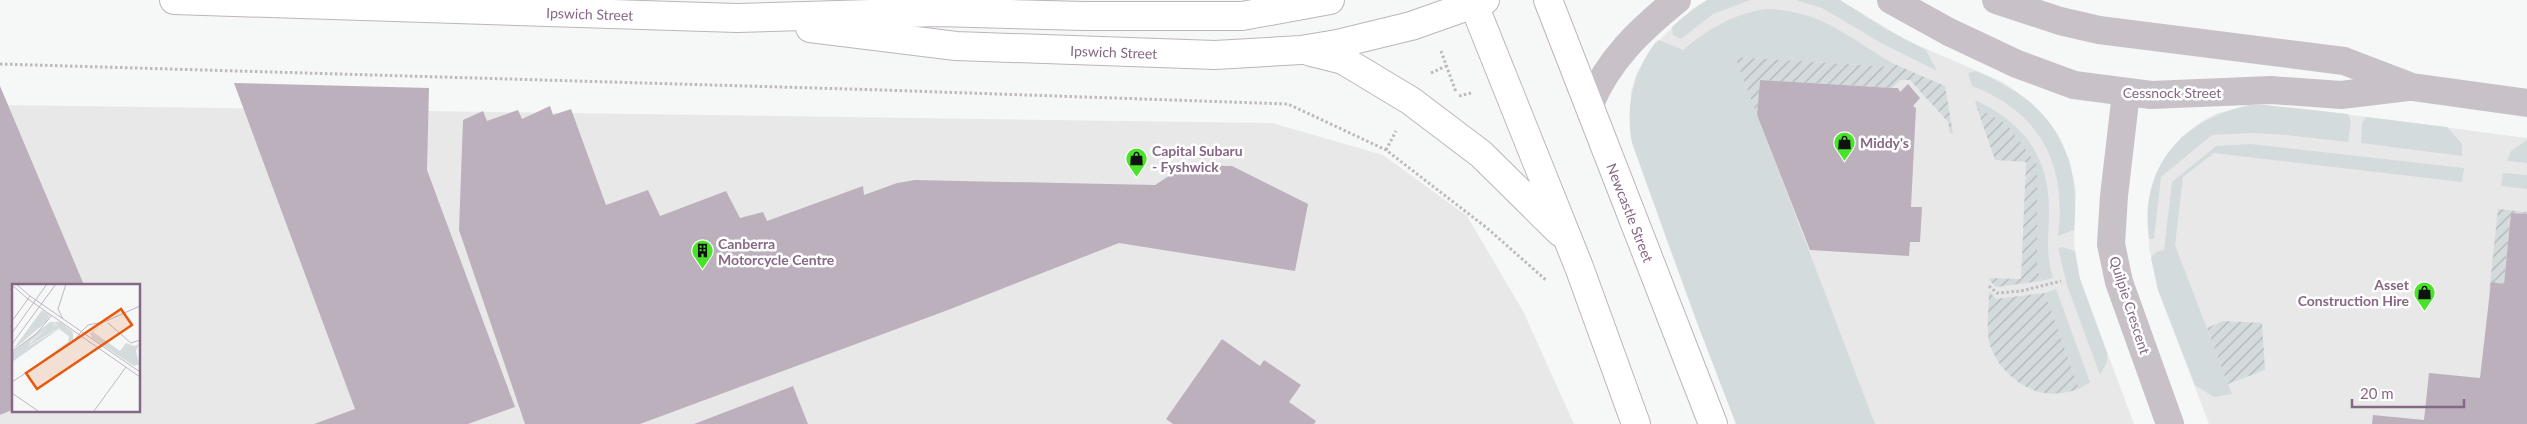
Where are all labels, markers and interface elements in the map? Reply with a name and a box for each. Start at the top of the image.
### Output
street label: Ipswich Street [546,3,634,23]
street label: Ipswich Street [1070,41,1158,61]
street label: Cessnock Street [2123,84,2221,101]
shop icon: Middy's [1832,130,1856,161]
place label: Middy's [1860,134,1909,151]
place label: Capital Subaru - Fyshwick [1152,142,1243,175]
shop icon: Capital Subaru - Fyshwick [1124,146,1148,177]
street label: Newcastle Street [1604,161,1658,264]
place label: Canberra Motorcycle Centre [718,235,835,268]
building icon: Canberra Motorcycle Centre [690,239,714,270]
street label: Quilpie Crescent [2106,254,2154,356]
place label: Asset Construction Hire [2298,276,2410,309]
shop icon: Asset Construction Hire [2413,280,2437,311]
inset map [12,284,140,412]
scale bar [2352,376,2464,408]
text: 20 m [2360,384,2394,402]

